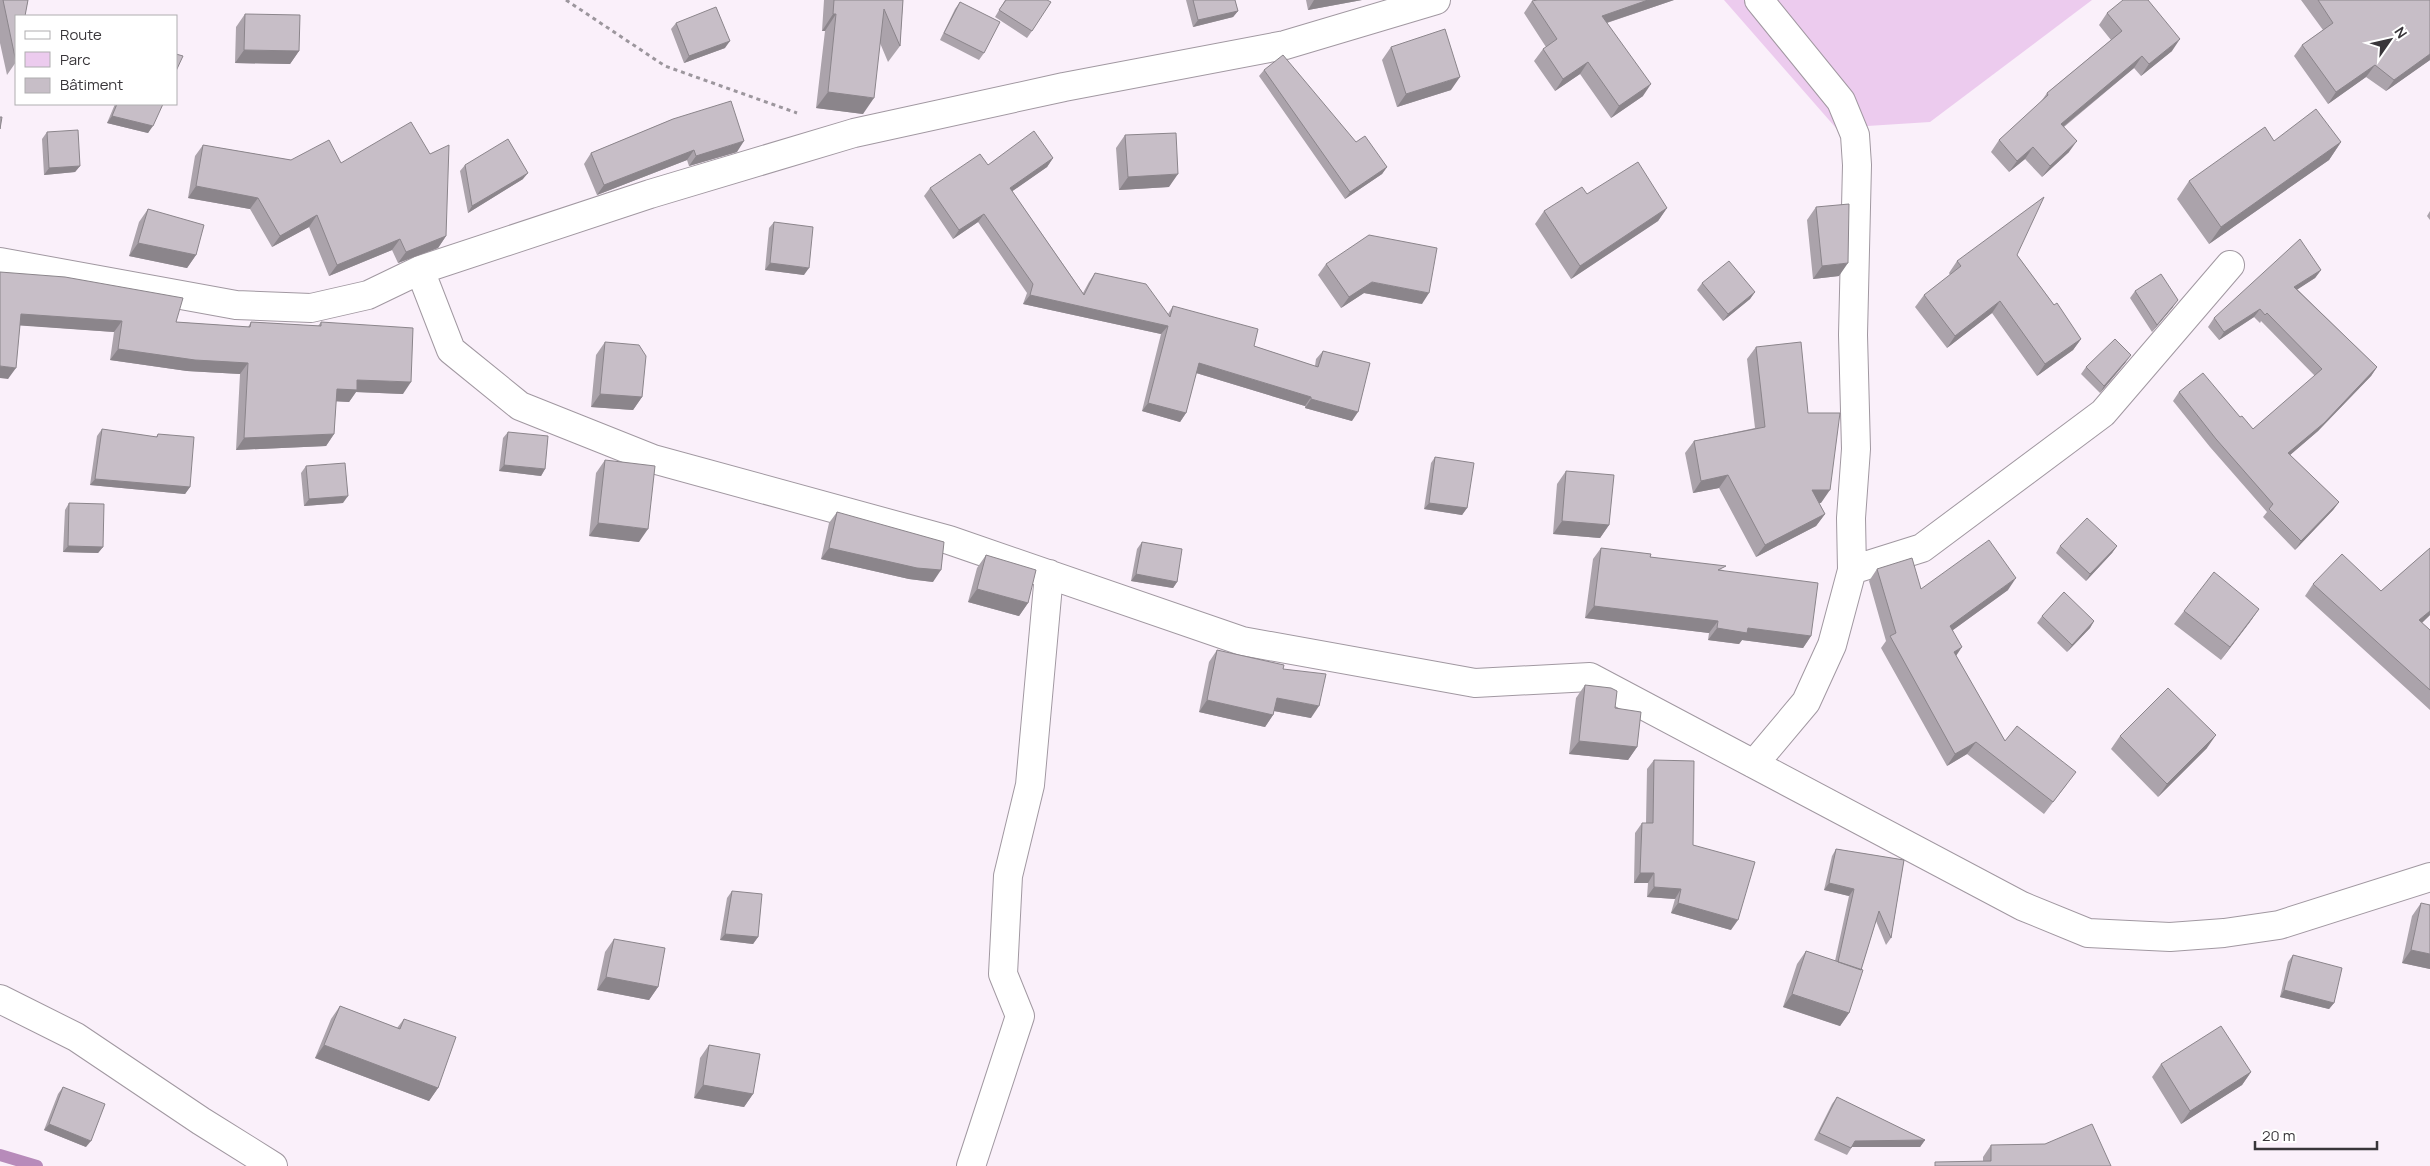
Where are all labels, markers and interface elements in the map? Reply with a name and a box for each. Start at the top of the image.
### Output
legend [15,15,178,105]
north arrow [2365,15,2415,65]
text: N [2391,23,2412,42]
text: Route [60,24,102,45]
text: Parc [60,49,91,70]
text: Bâtiment [60,74,123,95]
scale bar [2255,1118,2378,1150]
text: 20 m [2262,1125,2295,1146]

